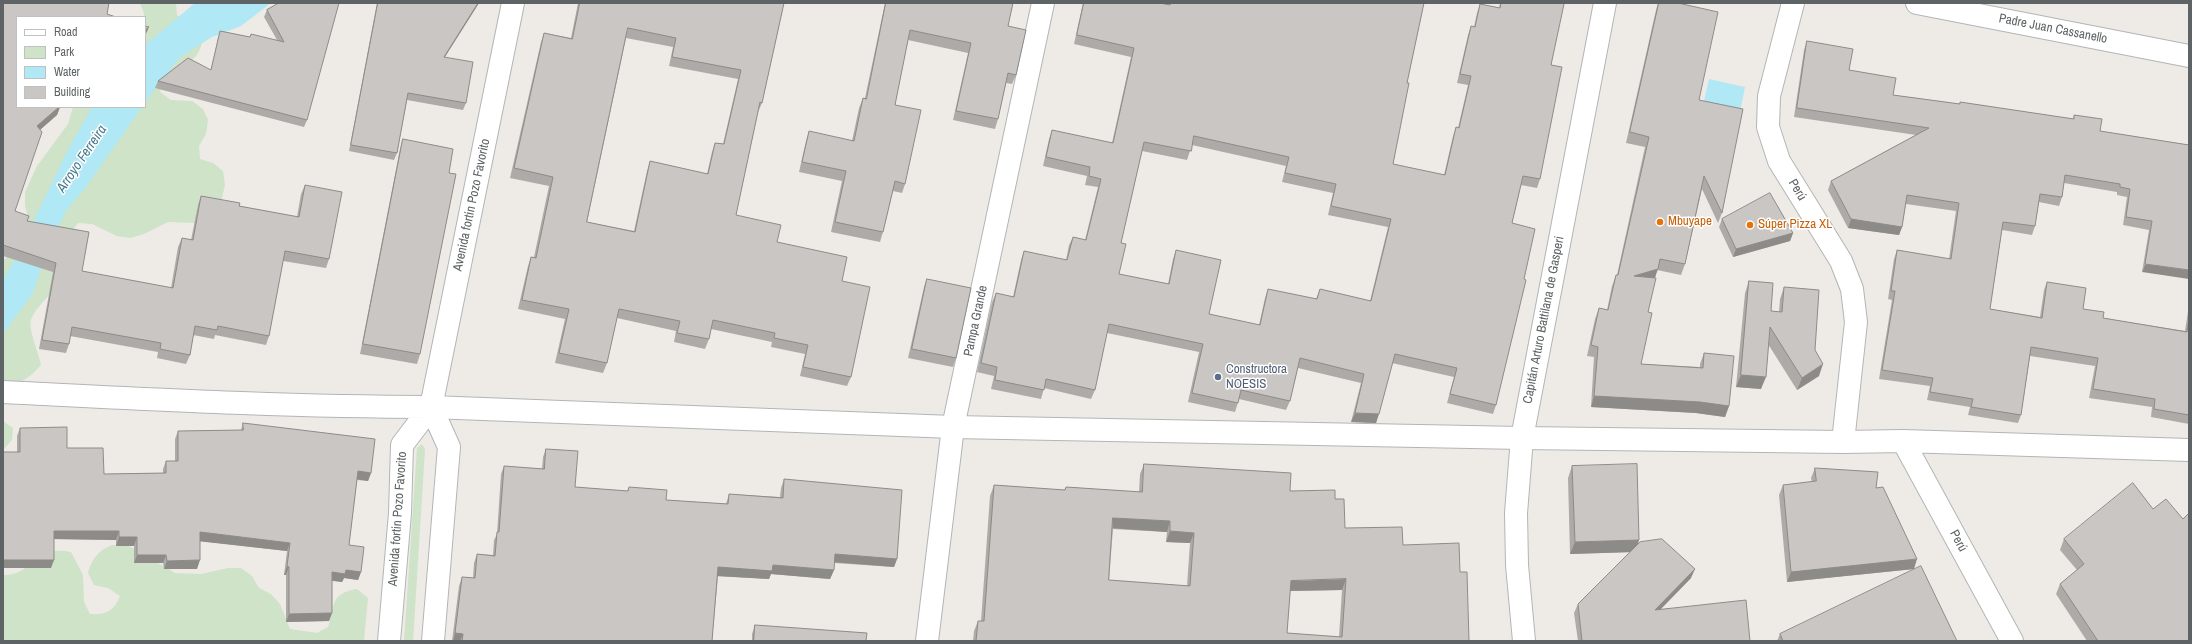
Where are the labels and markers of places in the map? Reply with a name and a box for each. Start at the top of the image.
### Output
place label: Mbuyape [1668,214,1712,230]
marker: Mbuyape [1655,217,1665,227]
place label: Súper Pizza XL [1758,217,1832,233]
marker: Súper Pizza XL [1745,220,1755,230]
place label: Constructora NOESIS [1226,362,1287,393]
marker: Constructora NOESIS [1213,372,1223,382]

